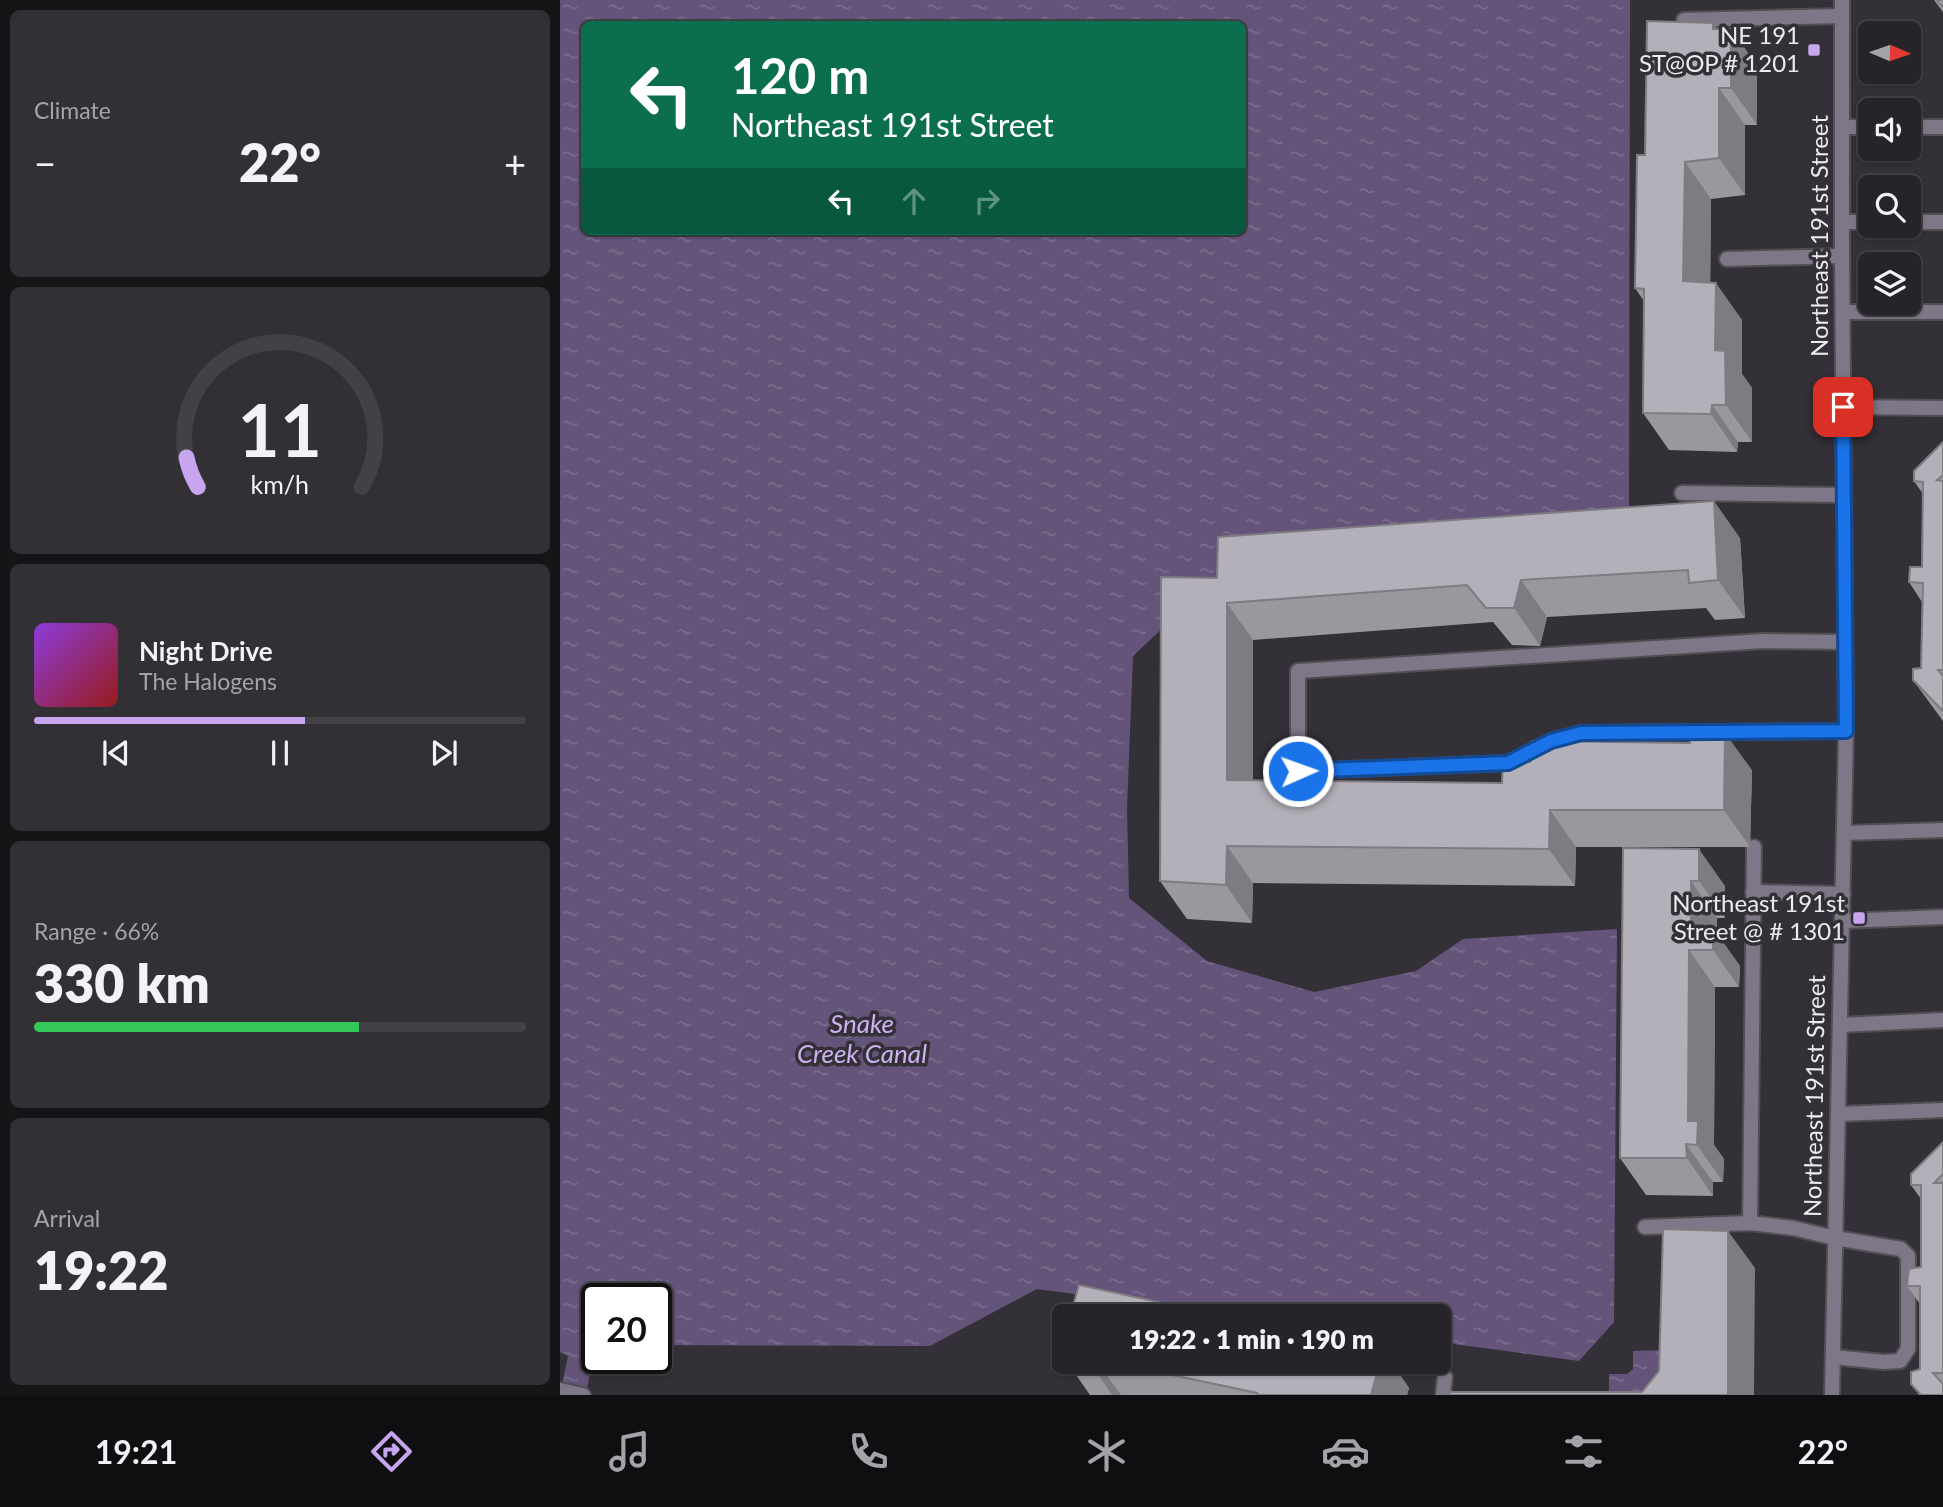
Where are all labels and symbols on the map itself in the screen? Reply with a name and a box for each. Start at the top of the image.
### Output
place label: NE 191 ST@OP # 1201 [1639,20,1800,77]
north arrow [1858,21,1922,84]
marker: NE 191 ST@OP # 1201 [1806,42,1822,58]
street label: Northeast 191st Street [1804,115,1833,357]
pin [1813,377,1873,437]
position arrow [1261,734,1335,808]
place label: Northeast 191st Street @ # 1301 [1672,888,1845,945]
marker: Northeast 191st Street @ # 1301 [1851,910,1867,926]
street label: Northeast 191st Street [1797,974,1830,1217]
water label: Snake Creek Canal [797,1007,927,1069]
speed limit sign: 20 [581,1283,672,1374]

